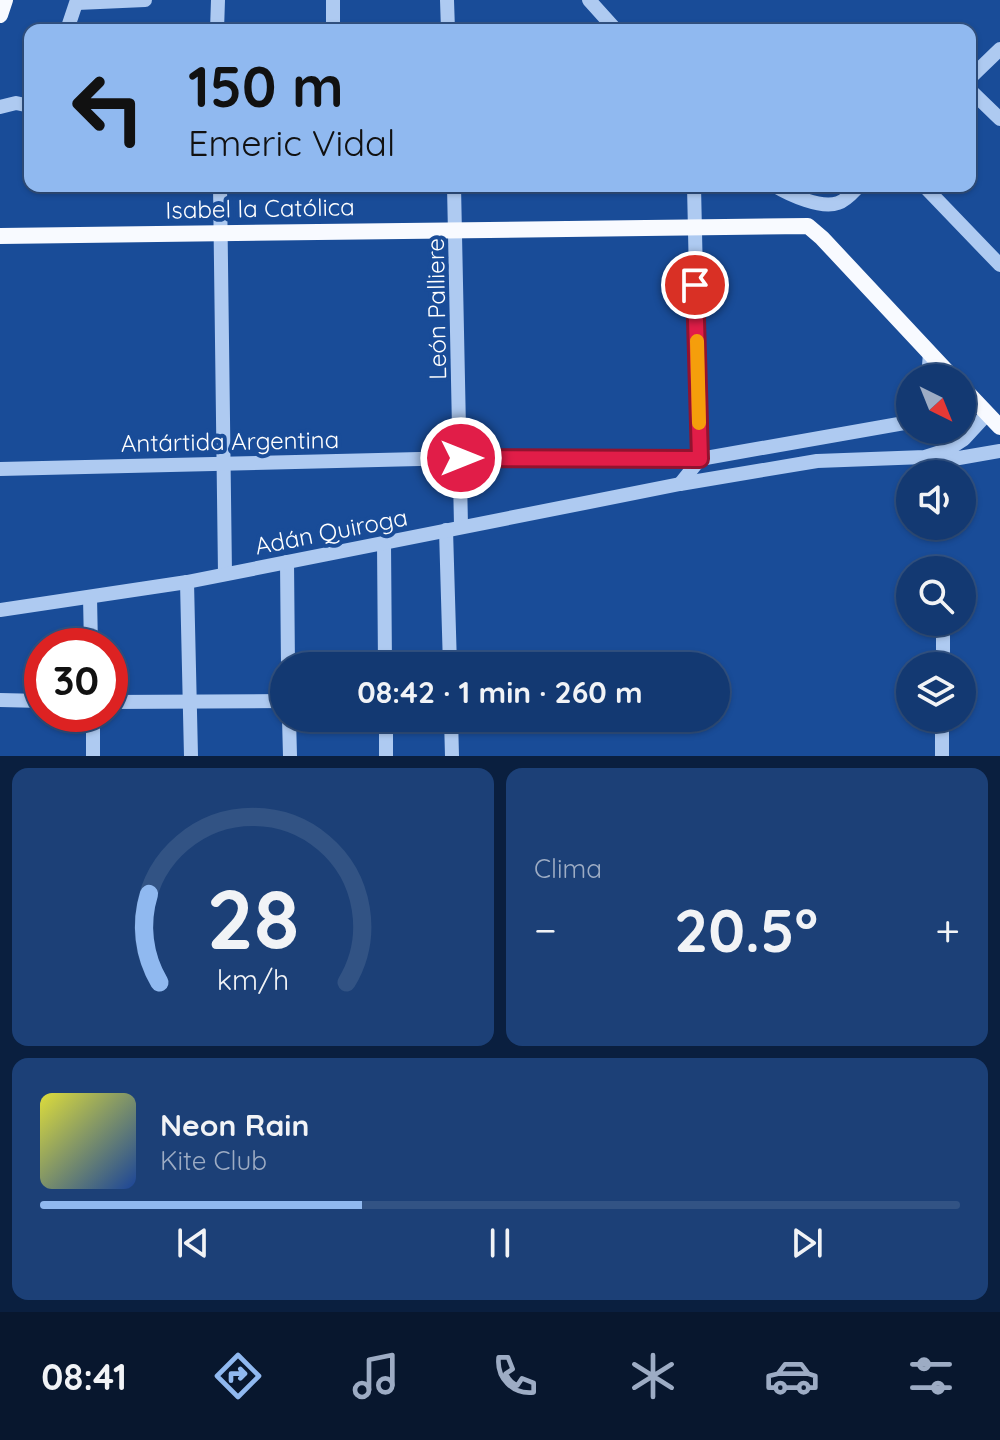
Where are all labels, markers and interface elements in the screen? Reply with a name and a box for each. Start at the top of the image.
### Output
text: 150 m [188,51,344,121]
icon: left [56,56,160,160]
text: Emeric Vidal [188,120,395,165]
street label: Isabel la Católica [165,191,355,225]
street label: León Palliere [420,238,452,380]
pin [661,251,729,319]
icon: arrive [673,263,717,307]
north arrow [896,364,976,444]
map controls [896,364,976,732]
position arrow [419,416,503,500]
street label: Antártida Argentina [121,424,339,458]
button: sound [896,460,976,540]
street label: Adán Quiroga [252,501,410,561]
button: search [896,556,976,636]
speed limit sign: 30 [24,628,128,732]
button: layers [896,652,976,732]
text: 08:42 · 1 min · 260 m [357,673,643,711]
text: Clima [534,852,602,885]
text: 28 [207,866,299,970]
text: 20.5° [674,892,818,967]
text: − [534,902,557,957]
text: + [935,902,960,957]
text: km/h [217,961,289,997]
text: Neon Rain [160,1106,309,1144]
text: Kite Club [160,1144,267,1177]
icon: previous [171,1221,215,1265]
icon: pause [478,1221,522,1265]
icon: next [785,1221,829,1265]
icon: directions [210,1348,266,1404]
icon: music [348,1348,404,1404]
icon: phone [487,1348,543,1404]
icon: climate [625,1348,681,1404]
icon: car [764,1348,820,1404]
icon: filters [903,1348,959,1404]
text: 08:41 [41,1354,127,1399]

